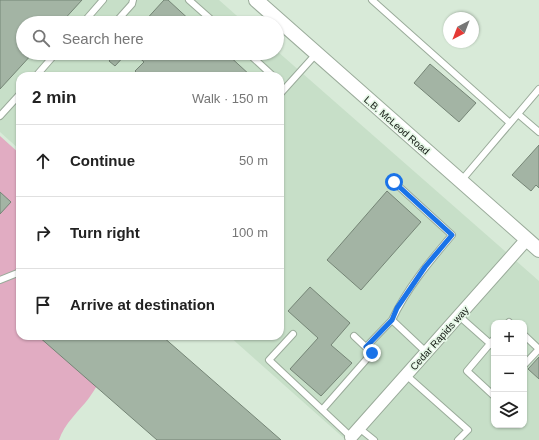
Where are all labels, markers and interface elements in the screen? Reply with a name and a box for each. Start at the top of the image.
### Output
north arrow [443,12,479,48]
search box [16,16,284,60]
icon: search [30,27,52,49]
text: Search here [62,30,144,47]
text: 2 min [32,88,76,107]
text: Walk · 150 m [192,91,268,106]
street label: L.B. McLeod Road [362,94,432,157]
icon: ahead [32,150,54,172]
text: Continue [70,152,135,169]
text: 50 m [239,153,268,168]
route start [385,173,403,191]
icon: right [32,222,54,244]
text: Turn right [70,224,140,241]
text: 100 m [232,225,268,240]
icon: arrive [32,294,54,316]
text: Arrive at destination [70,296,215,313]
street label: Cedar Rapids way [408,304,471,372]
map controls [491,320,527,428]
button: + [491,320,527,356]
route end [363,344,381,362]
button: − [491,356,527,392]
button: layers [491,392,527,428]

